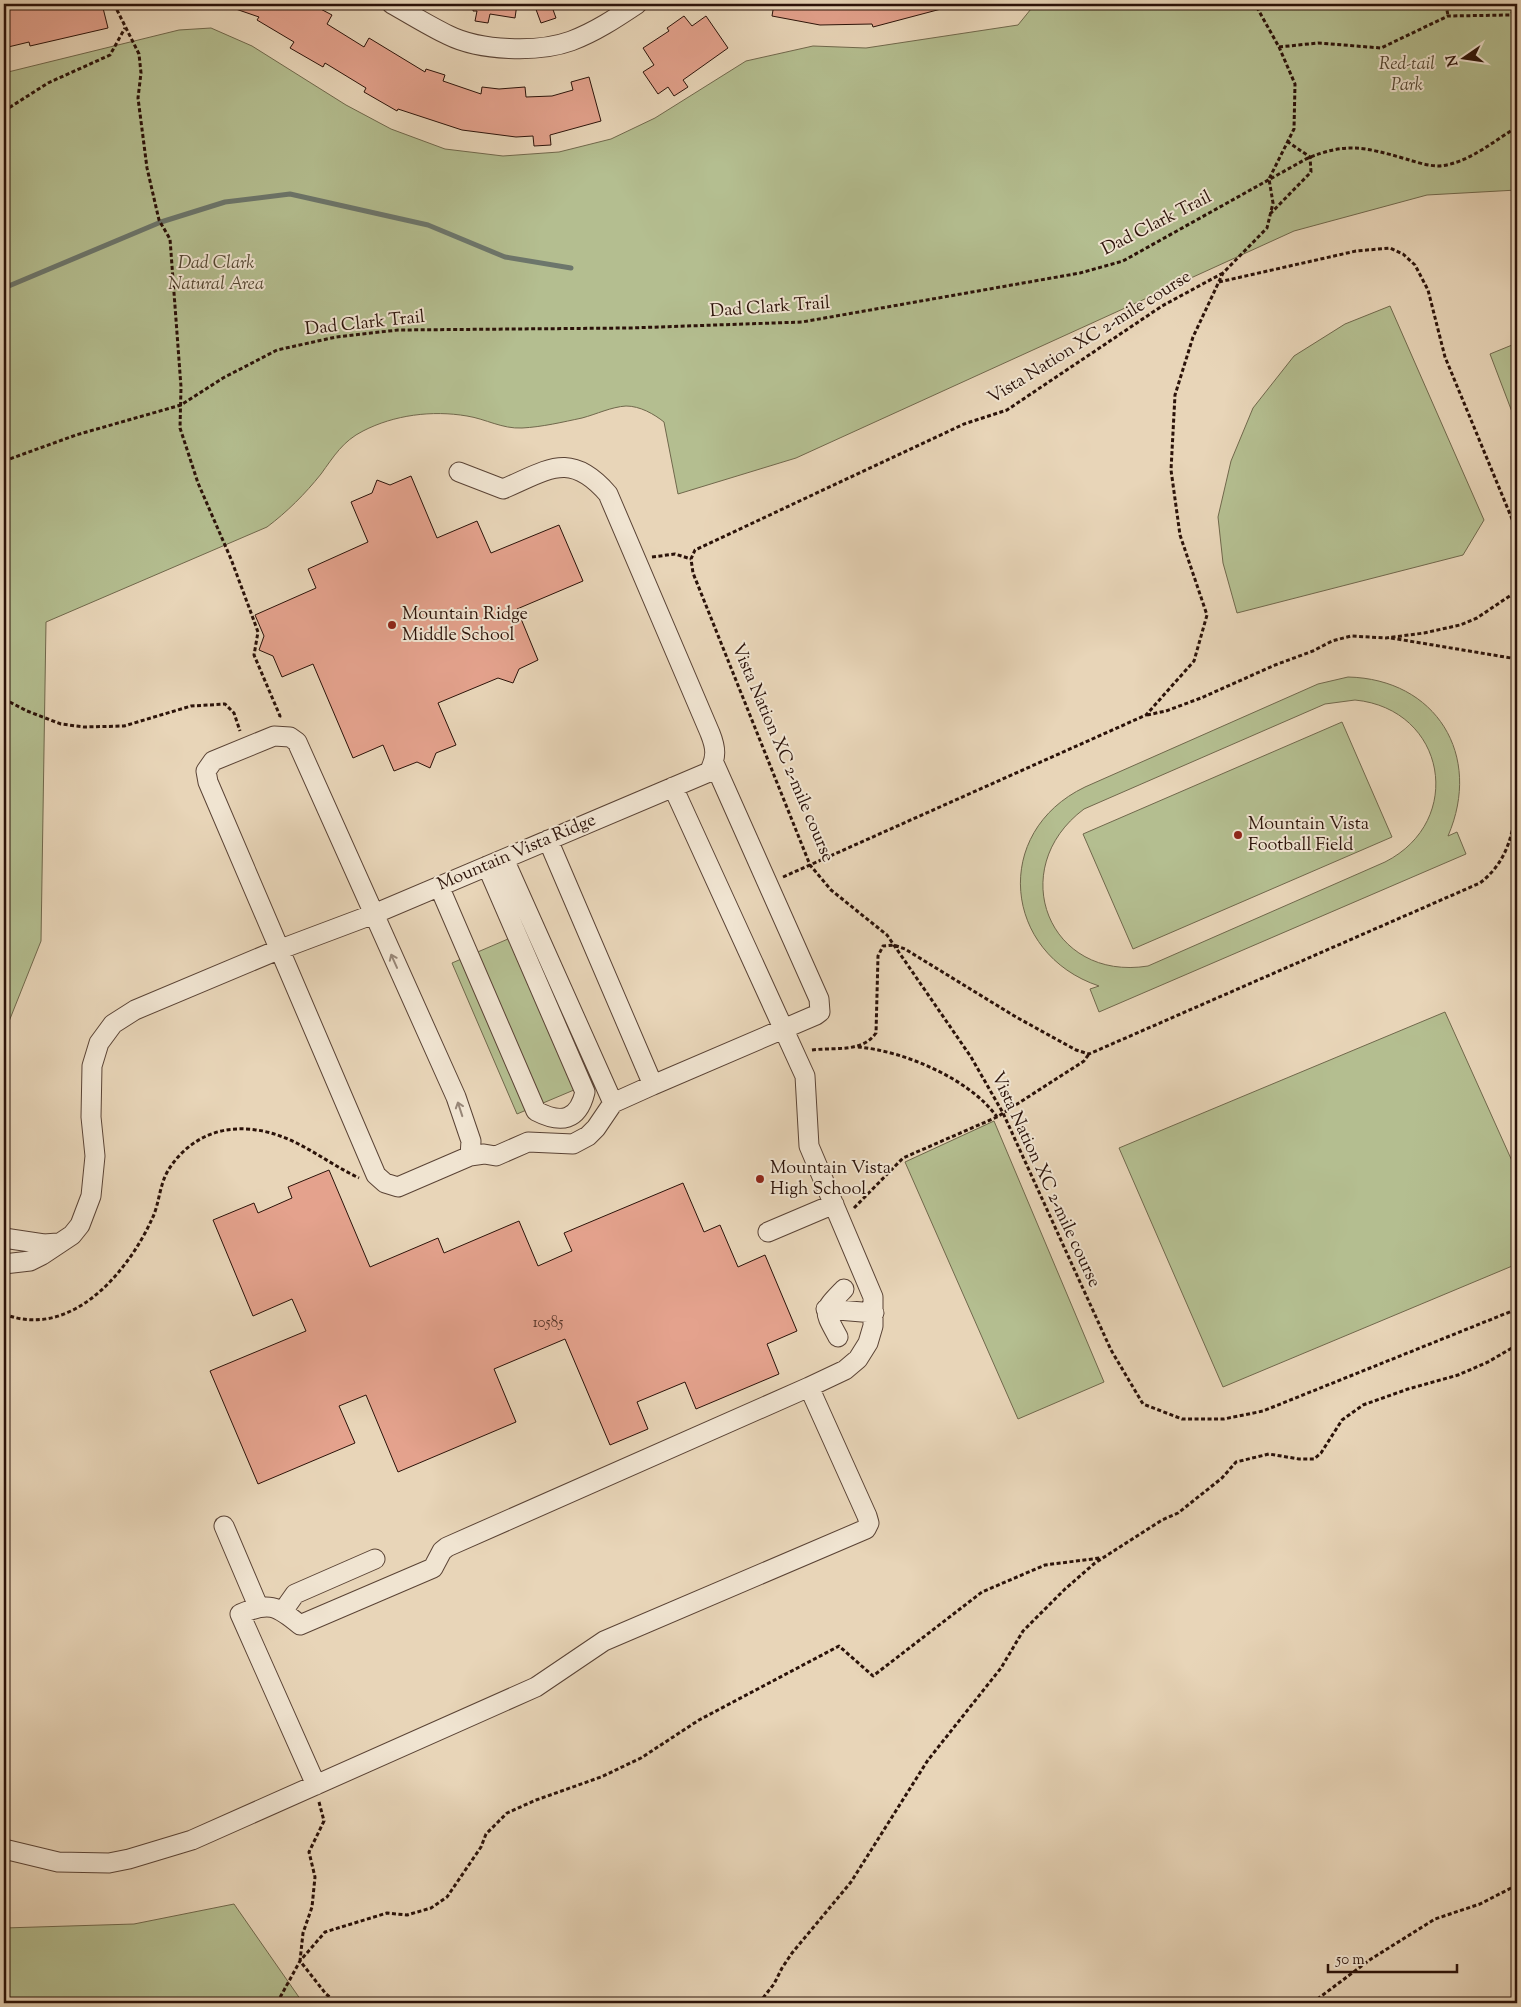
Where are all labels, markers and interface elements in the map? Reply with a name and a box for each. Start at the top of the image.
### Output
north arrow [1438,32,1488,82]
park label: Red-tail Park [1379,52,1435,99]
text: N [1442,53,1464,68]
street label: Dad Clark Trail [1097,185,1217,263]
park label: Dad Clark Natural Area [168,251,264,298]
street label: Vista Nation XC 2-mile course [983,265,1197,411]
street label: Dad Clark Trail [709,291,831,325]
street label: Dad Clark Trail [304,305,426,343]
place label: Mountain Ridge Middle School [402,602,528,649]
marker: Mountain Ridge Middle School [386,619,398,631]
street label: Vista Nation XC 2-mile course [724,640,840,866]
street label: Mountain Vista Ridge [434,808,600,898]
place label: Mountain Vista Football Field [1248,812,1369,859]
marker: Mountain Vista Football Field [1232,829,1244,841]
one-way arrow [389,954,399,969]
street label: Vista Nation XC 2-mile course [983,1068,1107,1292]
one-way arrow [455,1101,465,1117]
place label: Mountain Vista High School [770,1156,891,1203]
marker: Mountain Vista High School [754,1173,766,1185]
house number: 10585 [533,1313,563,1334]
scale bar [1328,1942,1457,1974]
text: 50 m [1335,1950,1365,1971]

